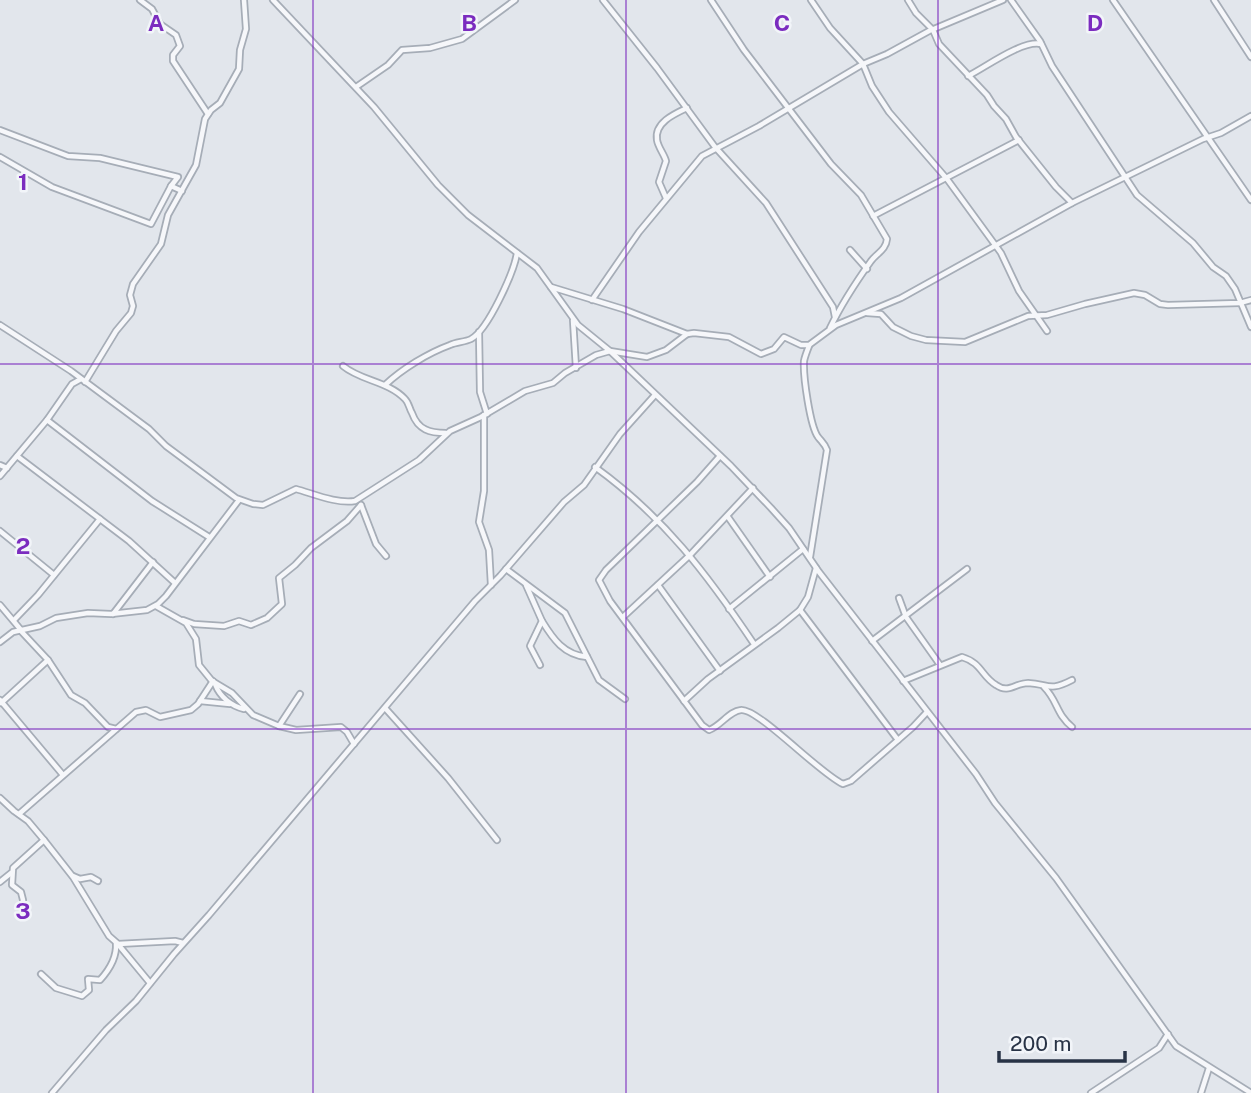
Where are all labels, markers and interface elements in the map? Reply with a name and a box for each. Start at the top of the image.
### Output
text: A [148,9,165,36]
text: B [461,9,477,36]
text: C [774,9,790,36]
text: D [1087,9,1103,36]
text: 1 [18,168,28,195]
text: 2 [16,532,30,559]
text: 3 [15,897,31,924]
scale bar [999,1020,1125,1064]
text: 200 m [1010,1031,1071,1056]

